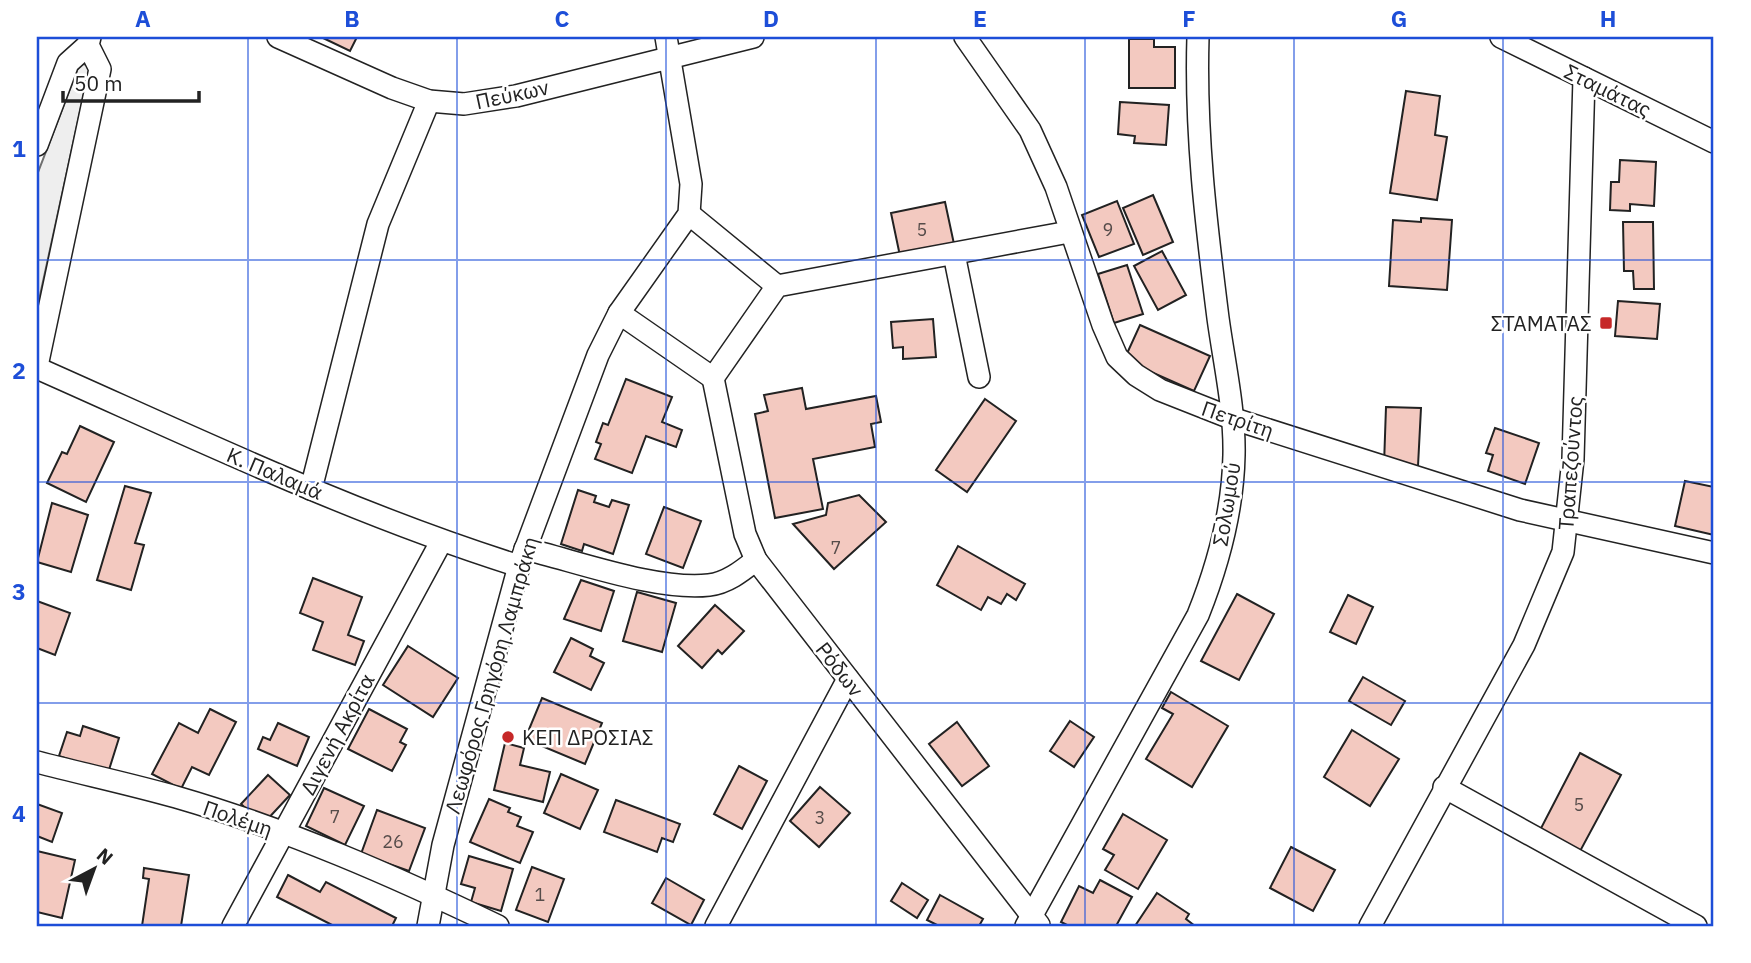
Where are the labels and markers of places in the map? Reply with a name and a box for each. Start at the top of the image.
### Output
place label: ΣΤΑΜΑΤΑΣ [1491,309,1592,337]
marker: ΣΤΑΜΑΤΑΣ [1598,315,1614,331]
place label: ΚΕΠ ΔΡΟΣΙΑΣ [522,723,654,751]
marker: ΚΕΠ ΔΡΟΣΙΑΣ [500,729,516,745]

